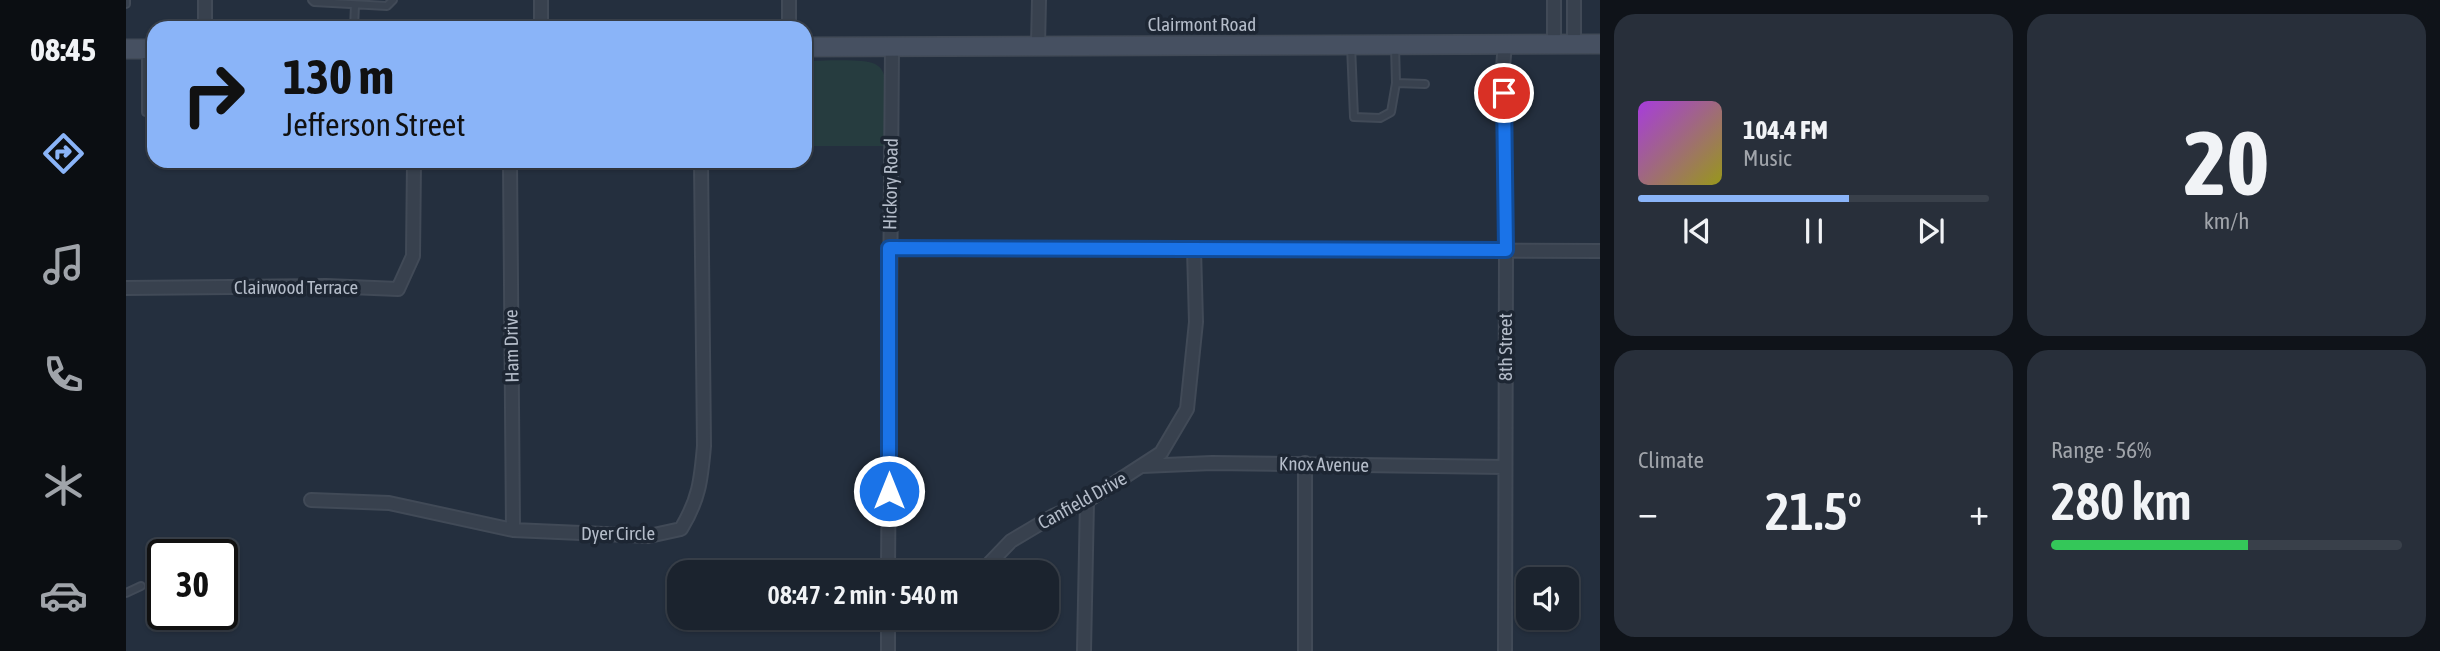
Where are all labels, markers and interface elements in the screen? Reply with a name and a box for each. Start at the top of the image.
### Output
street label: Clairmont Road [1148,13,1256,35]
text: 08:45 [30,31,96,68]
text: 130 m [283,48,394,104]
icon: right [168,49,259,140]
pin [1474,63,1534,123]
icon: arrive [1485,74,1523,112]
text: Jefferson Street [283,106,466,143]
text: 20 [2184,110,2269,214]
text: 104.4 FM [1743,115,1828,145]
icon: directions [39,129,88,178]
street label: Hickory Road [878,138,902,230]
text: Music [1743,145,1791,171]
text: km/h [2204,208,2249,234]
icon: previous [1678,212,1716,250]
icon: pause [1795,212,1833,250]
icon: next [1912,212,1950,250]
icon: music [39,240,88,289]
street label: Clairwood Terrace [234,276,358,298]
street label: Ham Drive [499,309,523,383]
street label: 8th Street [1494,313,1516,381]
icon: phone [39,350,88,399]
text: Range · 56% [2051,437,2151,463]
text: Climate [1638,447,1704,473]
street label: Knox Avenue [1279,452,1369,476]
position arrow [852,454,926,528]
icon: climate [39,461,88,510]
street label: Canfield Drive [1034,467,1130,533]
text: 280 km [2051,471,2192,531]
text: 21.5° [1765,481,1862,541]
text: − [1638,490,1658,533]
text: + [1969,490,1989,533]
street label: Dyer Circle [581,522,655,544]
speed limit sign: 30 [147,539,238,630]
map controls [1516,567,1579,630]
button: sound [1516,567,1579,630]
icon: car [39,571,88,620]
text: 08:47 · 2 min · 540 m [768,580,958,610]

